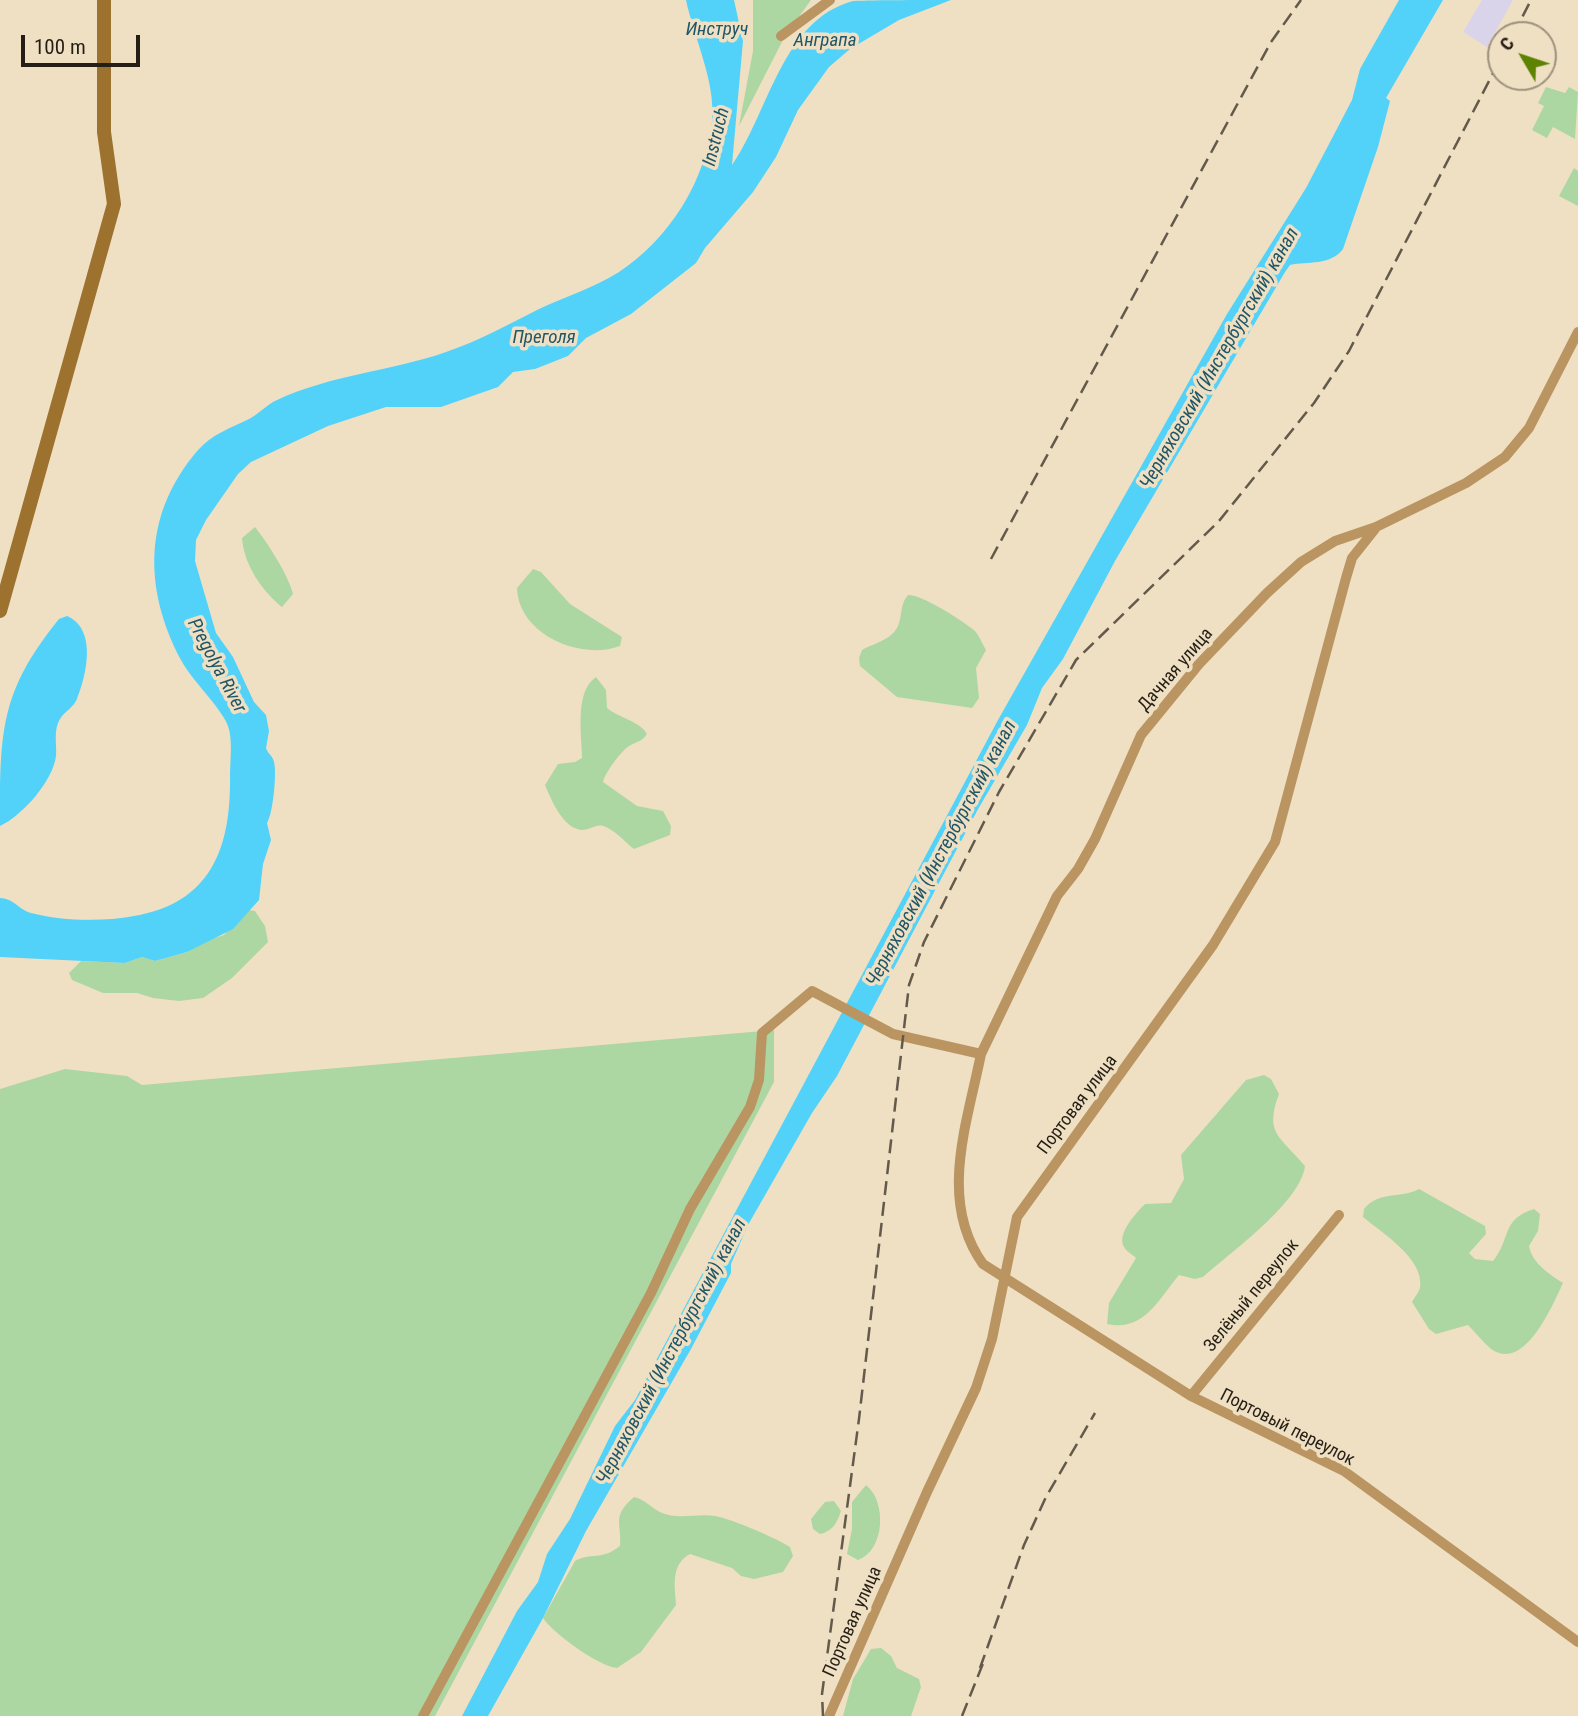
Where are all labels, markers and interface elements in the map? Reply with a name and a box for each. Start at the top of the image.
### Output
water label: Инструч [686,19,748,41]
scale bar [24,21,144,65]
north arrow [1487,21,1557,91]
water label: Анграпа [793,30,857,52]
text: С [1494,32,1519,55]
text: 100 m [34,35,86,59]
water label: Instruch [699,105,735,169]
water label: Черняховский (Инстербургский) канал [1136,224,1304,494]
water label: Преголя [512,327,576,349]
water label: Pregolya River [182,615,250,717]
street label: Дачная улица [1134,624,1218,716]
water label: Черняховский (Инстербургский) канал [862,717,1022,991]
street label: Портовая улица [1034,1051,1122,1159]
water label: Черняховский (Инстербургский) канал [592,1215,752,1489]
street label: Зелёный переулок [1200,1235,1304,1357]
street label: Портовый переулок [1216,1385,1358,1471]
street label: Портовая улица [819,1563,887,1681]

